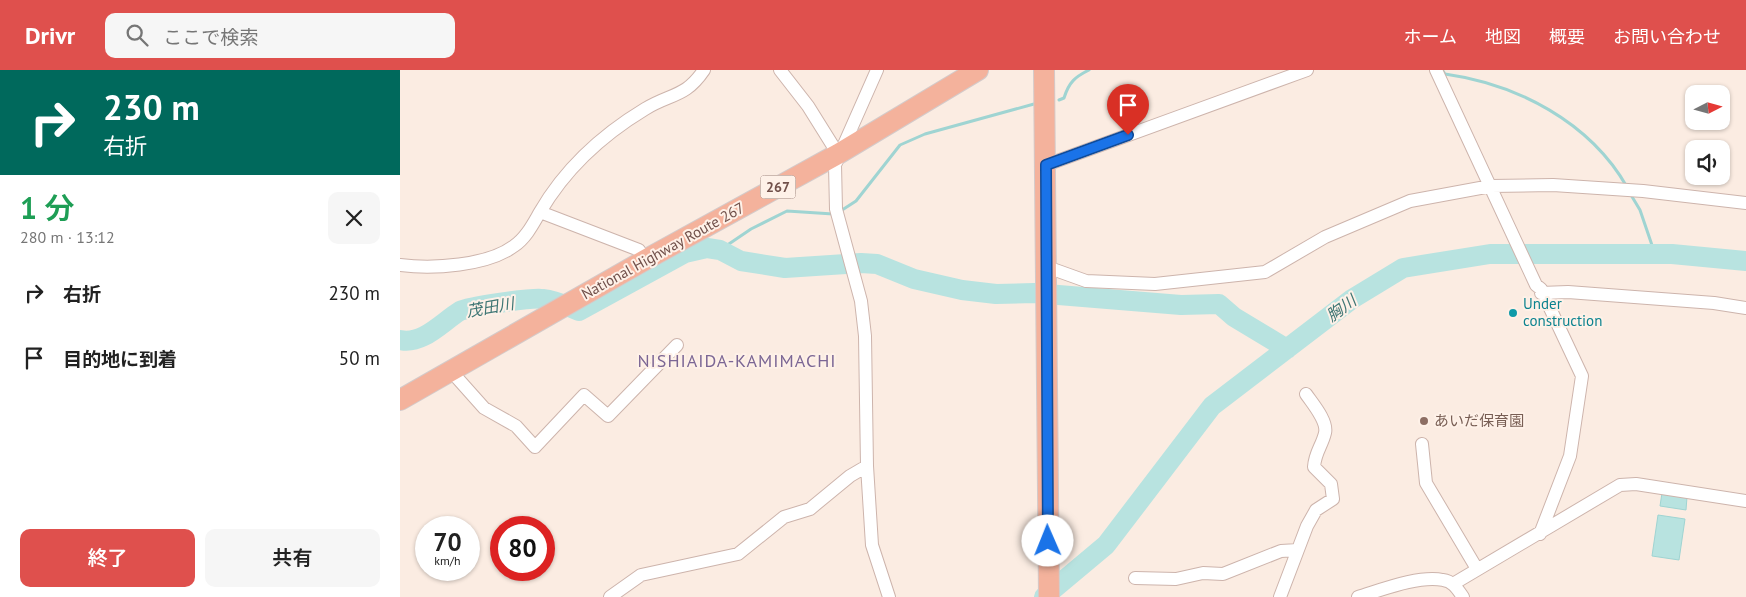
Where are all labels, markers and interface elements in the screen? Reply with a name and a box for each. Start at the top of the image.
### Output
search box [105,13,455,58]
text: Drivr [25,20,75,51]
icon: search [123,21,151,49]
text: ここで検索 [163,25,258,49]
text: ホーム [1404,25,1457,48]
text: 地図 [1485,25,1521,48]
text: 概要 [1549,25,1585,48]
text: お問い合わせ [1613,25,1721,48]
text: 230 m [103,84,200,130]
pin [1107,84,1149,135]
north arrow [1685,85,1730,130]
map controls [1685,85,1730,185]
icon: right [20,90,85,155]
icon: arrive [1114,91,1142,119]
text: 右折 [103,132,147,160]
button: sound [1685,140,1730,185]
road number: 267 [760,175,796,198]
text: 1 分 [20,188,75,227]
button: close [328,192,380,244]
street label: National Highway Route 267 [578,198,748,303]
text: 280 m · 13:12 [20,227,115,247]
icon: right [20,279,48,307]
text: 230 m [328,281,380,305]
text: 右折 [63,282,101,306]
water label: 胸川 [1322,289,1361,325]
water label: 茂田川 [465,293,517,321]
place label: Under construction [1523,294,1602,330]
marker: Under construction [1507,307,1519,319]
icon: arrive [20,344,48,372]
text: 50 m [339,346,380,370]
text: 目的地に到着 [63,347,177,371]
district label: NISHIAIDA-KAMIMACHI [638,349,837,372]
place label: あいだ保育園 [1434,411,1524,430]
marker: あいだ保育園 [1418,415,1430,427]
position arrow [1021,514,1073,566]
speed limit sign: 80 [490,516,555,581]
text: 70 [433,526,462,558]
button: 終了 [20,529,195,587]
button: 共有 [205,529,380,587]
text: km/h [434,553,461,568]

